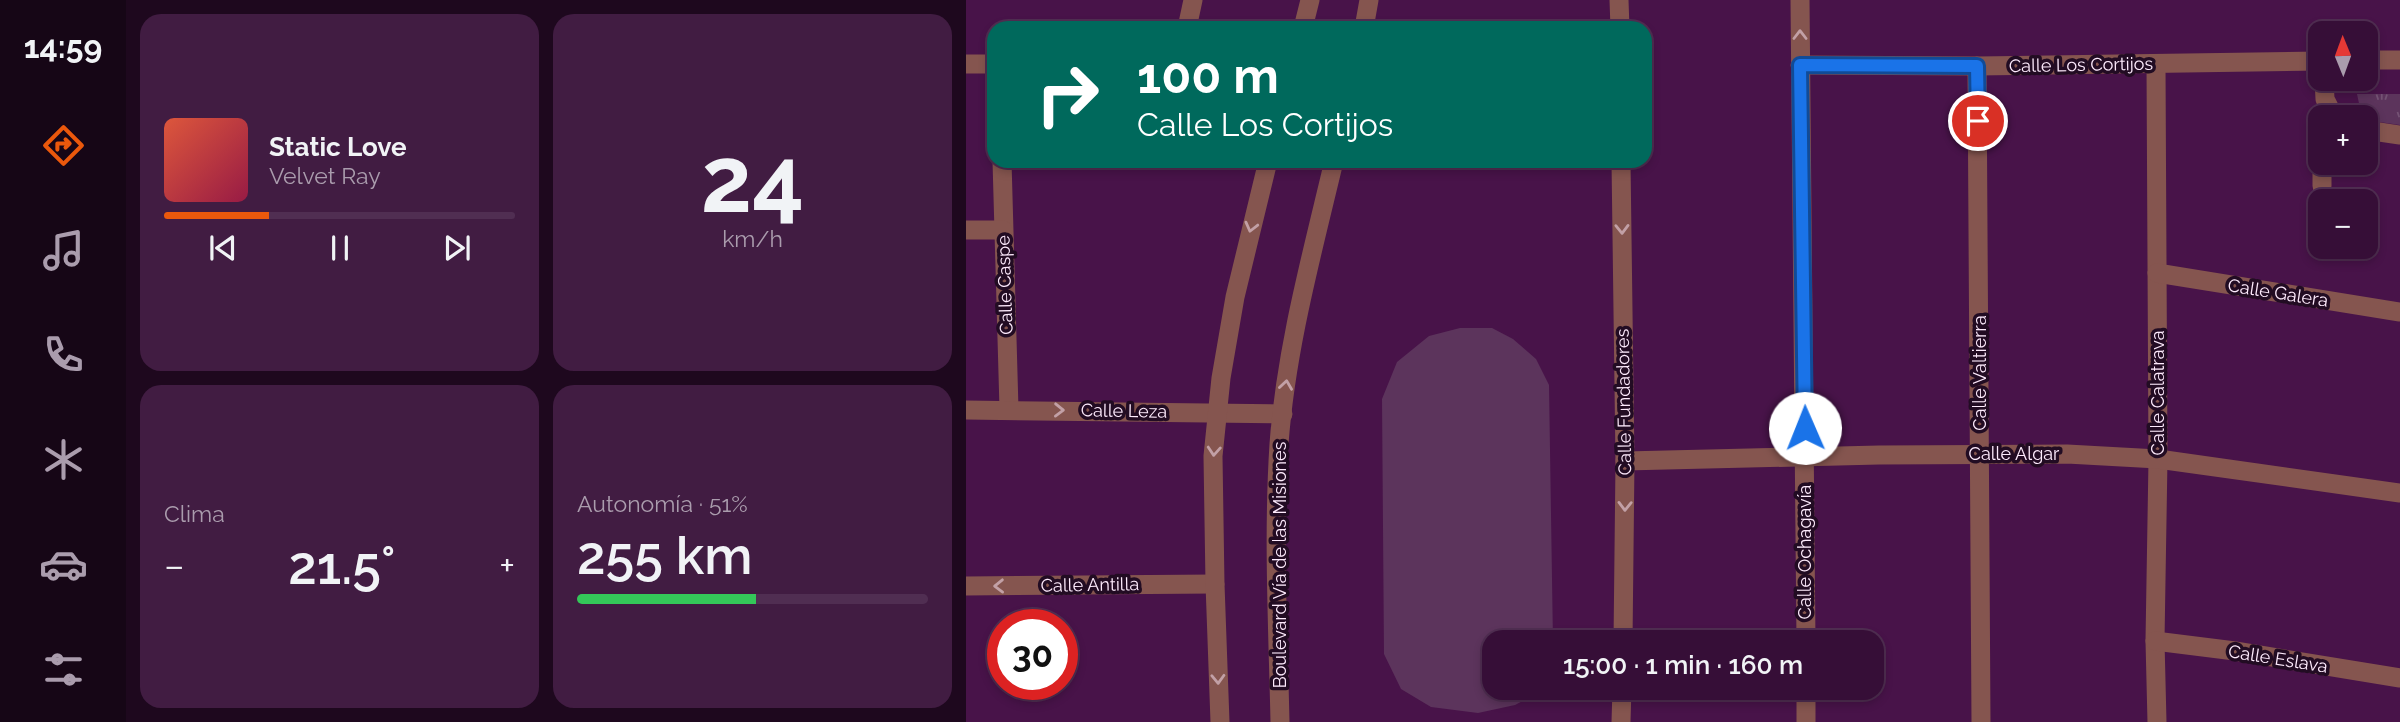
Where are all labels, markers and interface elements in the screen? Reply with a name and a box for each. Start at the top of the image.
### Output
north arrow [2308,21,2378,91]
map controls [2308,21,2378,259]
text: 14:59 [24,28,102,65]
one-way arrow [1792,29,1808,40]
text: 100 m [1137,47,1279,104]
icon: right [1022,49,1113,140]
street label: Calle Los Cortijos [2009,53,2154,76]
pin [1948,91,2008,151]
icon: arrive [1959,102,1997,140]
button: + [2308,105,2378,175]
text: Calle Los Cortijos [1137,106,1393,143]
icon: directions [39,121,88,170]
text: 24 [701,126,804,233]
text: Static Love [269,132,407,162]
text: Velvet Ray [269,162,381,189]
button: − [2308,189,2378,259]
one-way arrow [1245,221,1260,233]
one-way arrow [1614,224,1630,235]
text: km/h [722,225,783,252]
icon: music [39,226,88,275]
icon: previous [204,229,242,267]
icon: pause [321,229,359,267]
icon: next [438,229,476,267]
street label: Calle Caspe [992,234,1017,335]
street label: Calle Galera [2226,274,2330,311]
street label: Calle Valtierra [1969,315,1990,431]
street label: Calle Fundadores [1612,328,1635,475]
icon: phone [39,330,88,379]
street label: Calle Calatrava [2147,331,2168,455]
one-way arrow [1278,379,1293,391]
position arrow [1768,391,1842,465]
street label: Calle Leza [1081,399,1167,422]
one-way arrow [1054,402,1064,418]
icon: climate [39,435,88,484]
street label: Boulevard Vía de las Misiones [1269,441,1290,688]
street label: Calle Algar [1969,443,2060,464]
one-way arrow [1207,446,1222,457]
street label: Calle Ochagavía [1794,485,1815,619]
text: Autonomía · 51% [577,490,748,517]
text: Clima [164,500,225,527]
one-way arrow [1617,501,1633,511]
text: 255 km [577,525,752,586]
text: 21.5° [288,535,395,596]
icon: car [39,540,88,589]
text: − [164,543,184,588]
text: + [499,543,515,588]
street label: Calle Antilla [1040,573,1140,596]
one-way arrow [994,578,1004,594]
speed limit sign: 30 [987,609,1078,700]
street label: Calle Eslava [2227,640,2329,677]
icon: filters [39,645,88,694]
text: 15:00 · 1 min · 160 m [1563,650,1803,680]
one-way arrow [1211,673,1226,684]

